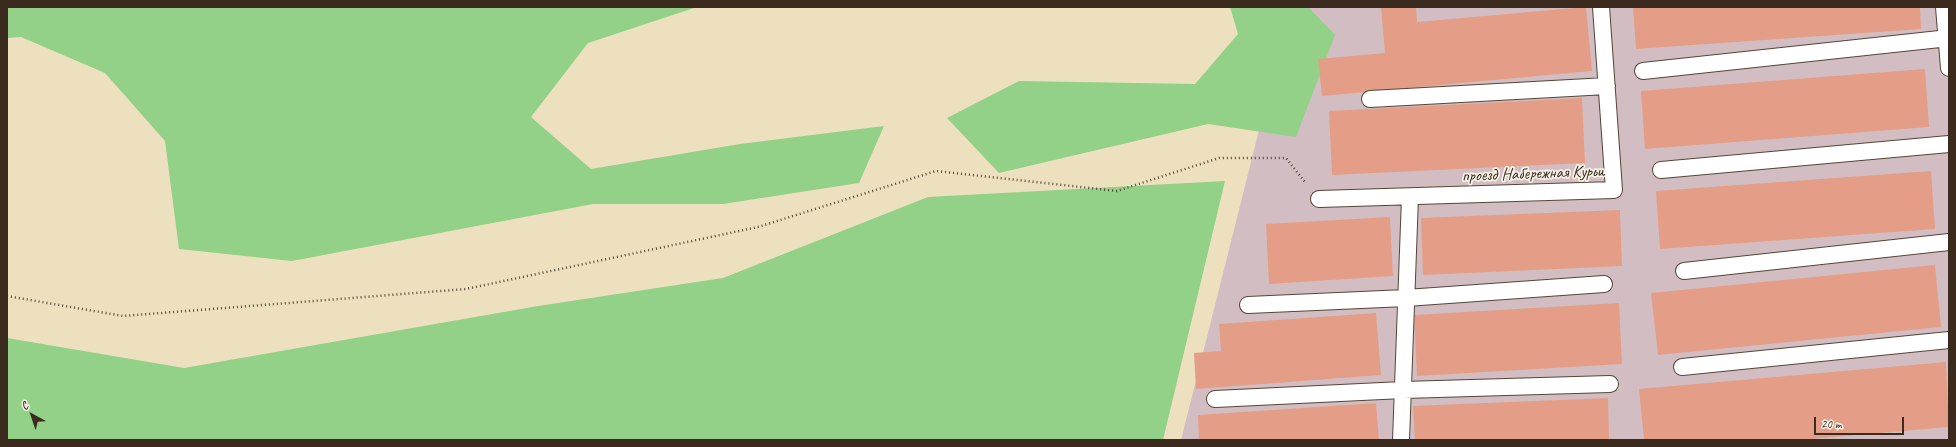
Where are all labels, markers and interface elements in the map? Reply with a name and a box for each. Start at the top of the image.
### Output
street label: проезд Набережная Курьи [1461,161,1605,187]
north arrow [12,395,52,435]
text: С [18,399,31,413]
scale bar [1816,409,1906,435]
text: 20 m [1821,416,1841,432]

